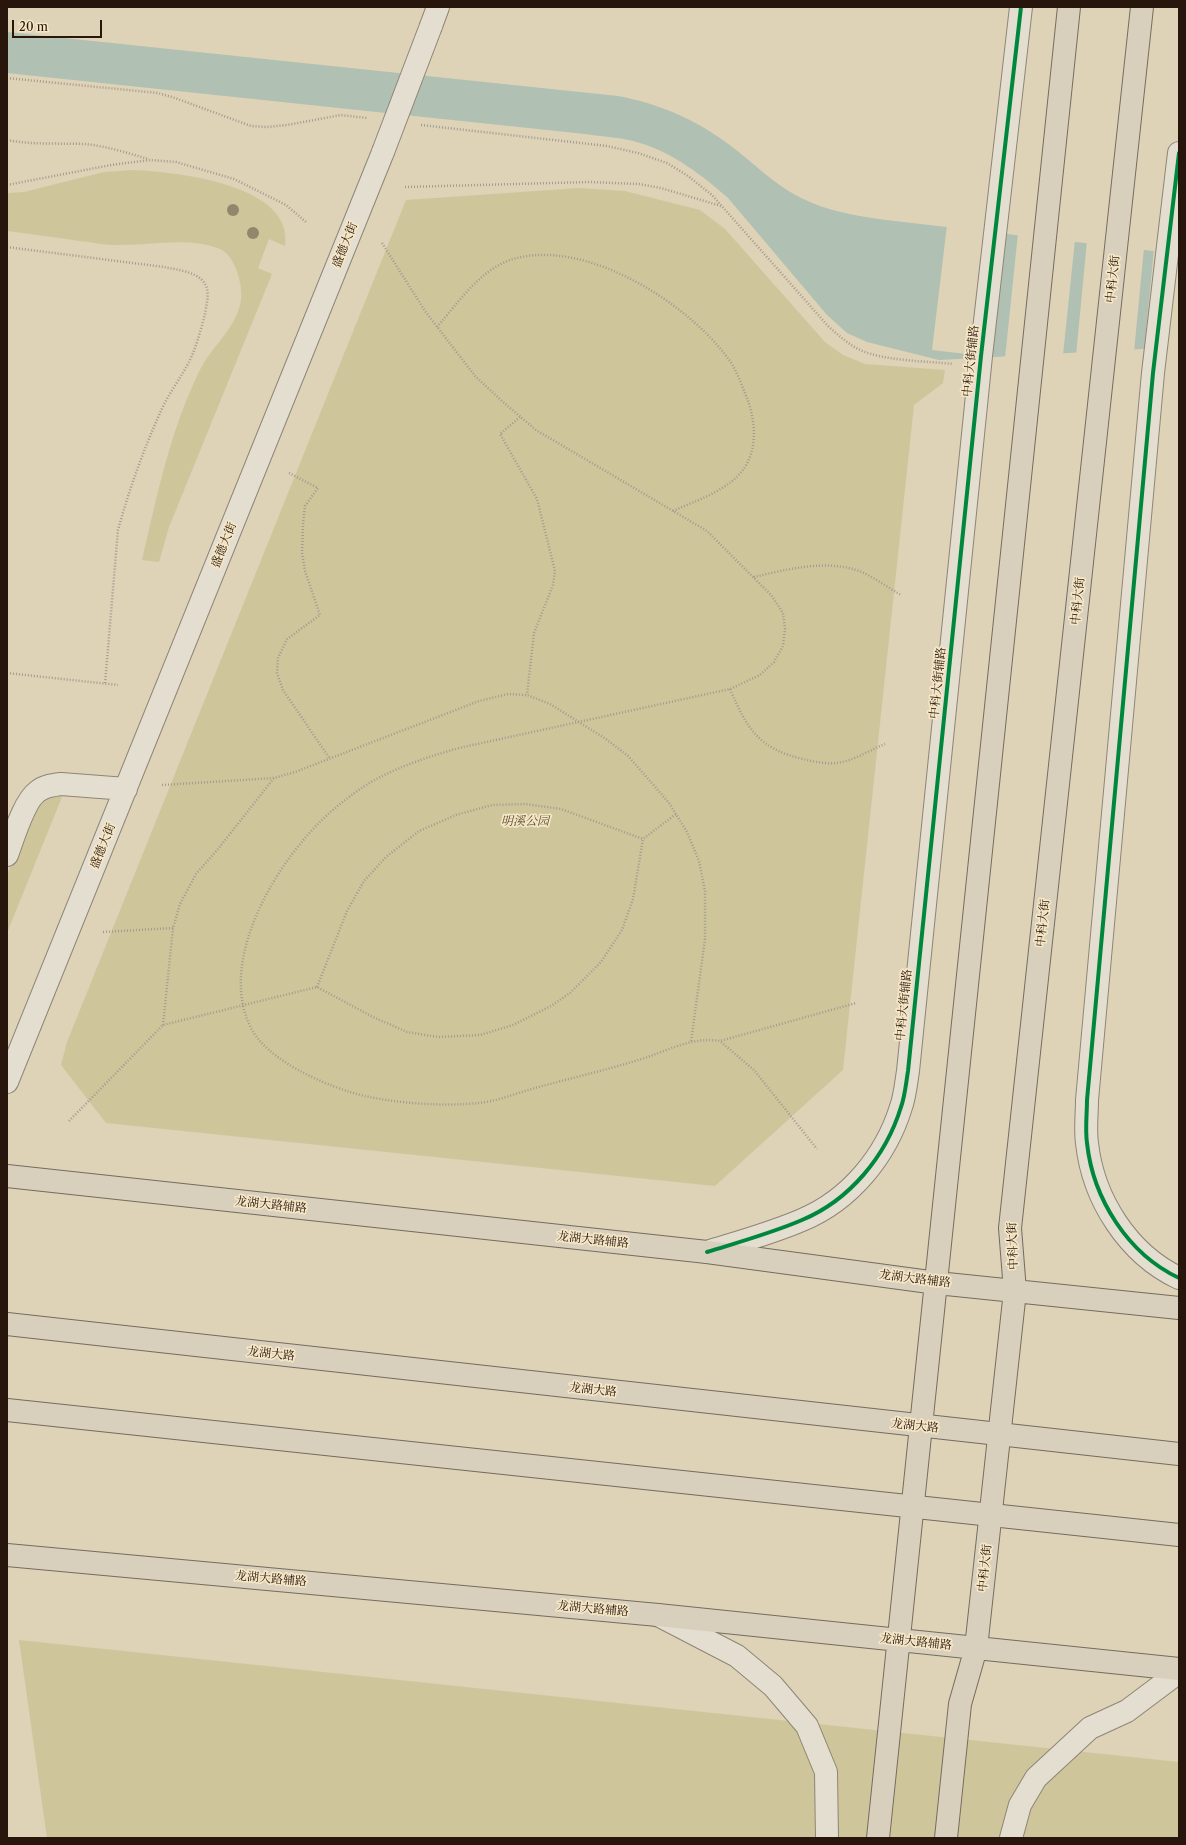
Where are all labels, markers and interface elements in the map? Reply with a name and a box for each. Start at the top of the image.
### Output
scale bar [14,12,104,38]
text: 20 m [19,19,48,34]
street label: 盛德大街 [329,220,361,270]
street label: 中科大街 [1103,254,1123,304]
street label: 中科大街辅路 [960,324,982,398]
street label: 盛德大街 [208,520,240,570]
street label: 中科大街 [1068,576,1088,626]
street label: 中科大街辅路 [927,646,949,720]
park label: 明溪公园 [501,815,549,829]
street label: 盛德大街 [87,821,119,871]
street label: 中科大街 [1033,898,1053,948]
street label: 中科大街辅路 [893,968,915,1042]
street label: 龙湖大路辅路 [234,1194,308,1216]
street label: 中科大街 [1005,1222,1021,1270]
street label: 龙湖大路辅路 [556,1229,630,1251]
street label: 龙湖大路辅路 [878,1267,952,1291]
street label: 龙湖大路 [246,1344,296,1364]
street label: 龙湖大路 [568,1380,618,1400]
street label: 龙湖大路 [890,1416,940,1436]
street label: 中科大街 [975,1543,995,1593]
street label: 龙湖大路辅路 [235,1569,307,1589]
street label: 龙湖大路辅路 [557,1599,629,1619]
street label: 龙湖大路辅路 [879,1631,953,1653]

